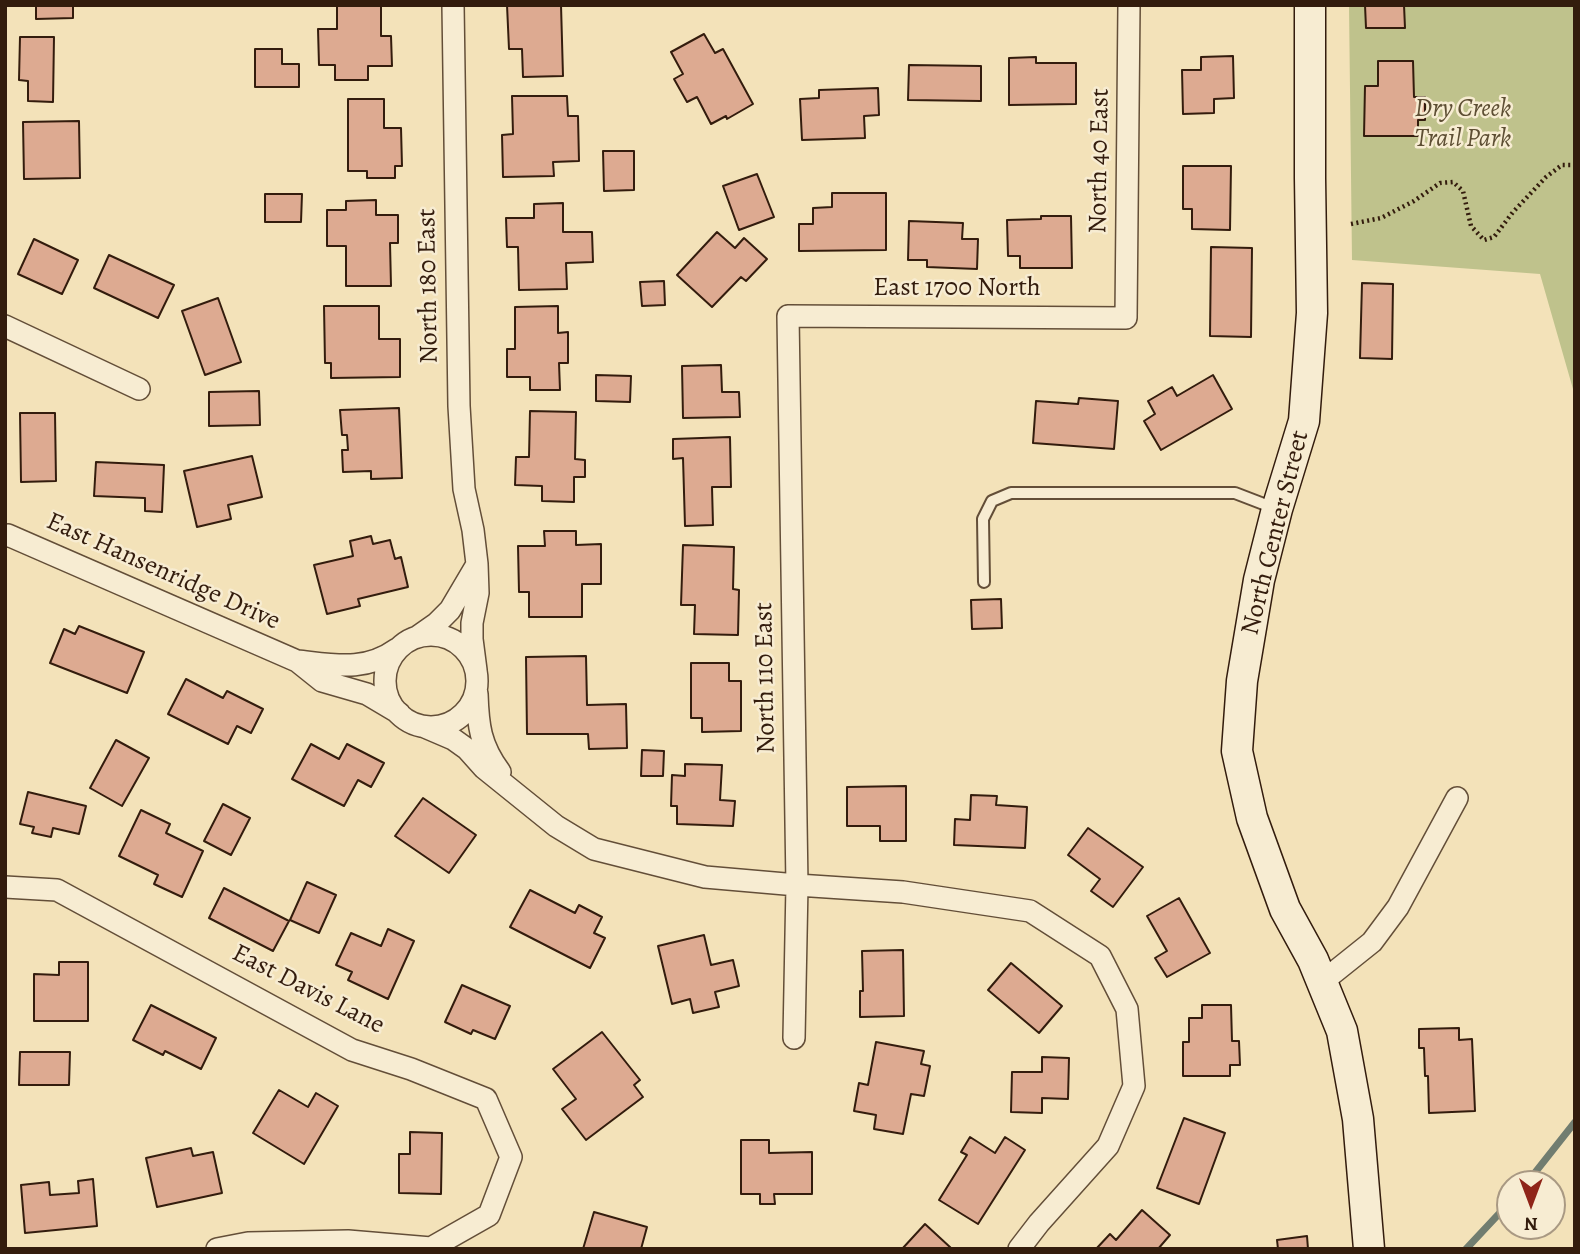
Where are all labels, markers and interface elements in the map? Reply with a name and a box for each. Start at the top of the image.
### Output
street label: North 40 East [1083,88,1117,234]
park label: Dry Creek Trail Park [1415,94,1511,156]
street label: North 180 East [412,208,446,364]
street label: East 1700 North [873,273,1041,305]
street label: North Center Street [1236,428,1316,638]
street label: East Hansenridge Drive [41,506,285,638]
street label: North 110 East [749,602,783,754]
street label: East Davis Lane [227,938,389,1042]
north arrow [1496,1170,1566,1240]
text: N [1524,1211,1538,1237]

